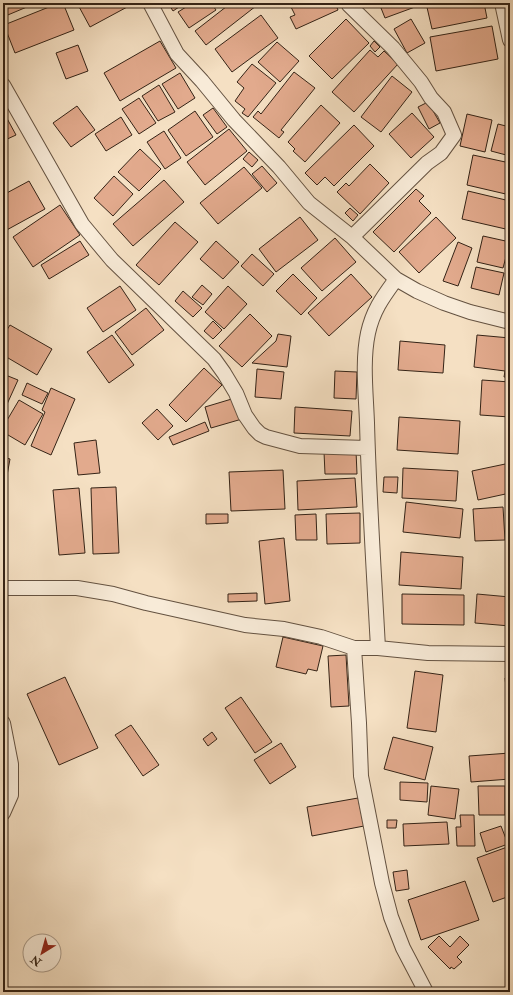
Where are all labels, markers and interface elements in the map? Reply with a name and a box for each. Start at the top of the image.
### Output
north arrow [22,933,62,973]
text: N [28,952,45,969]

